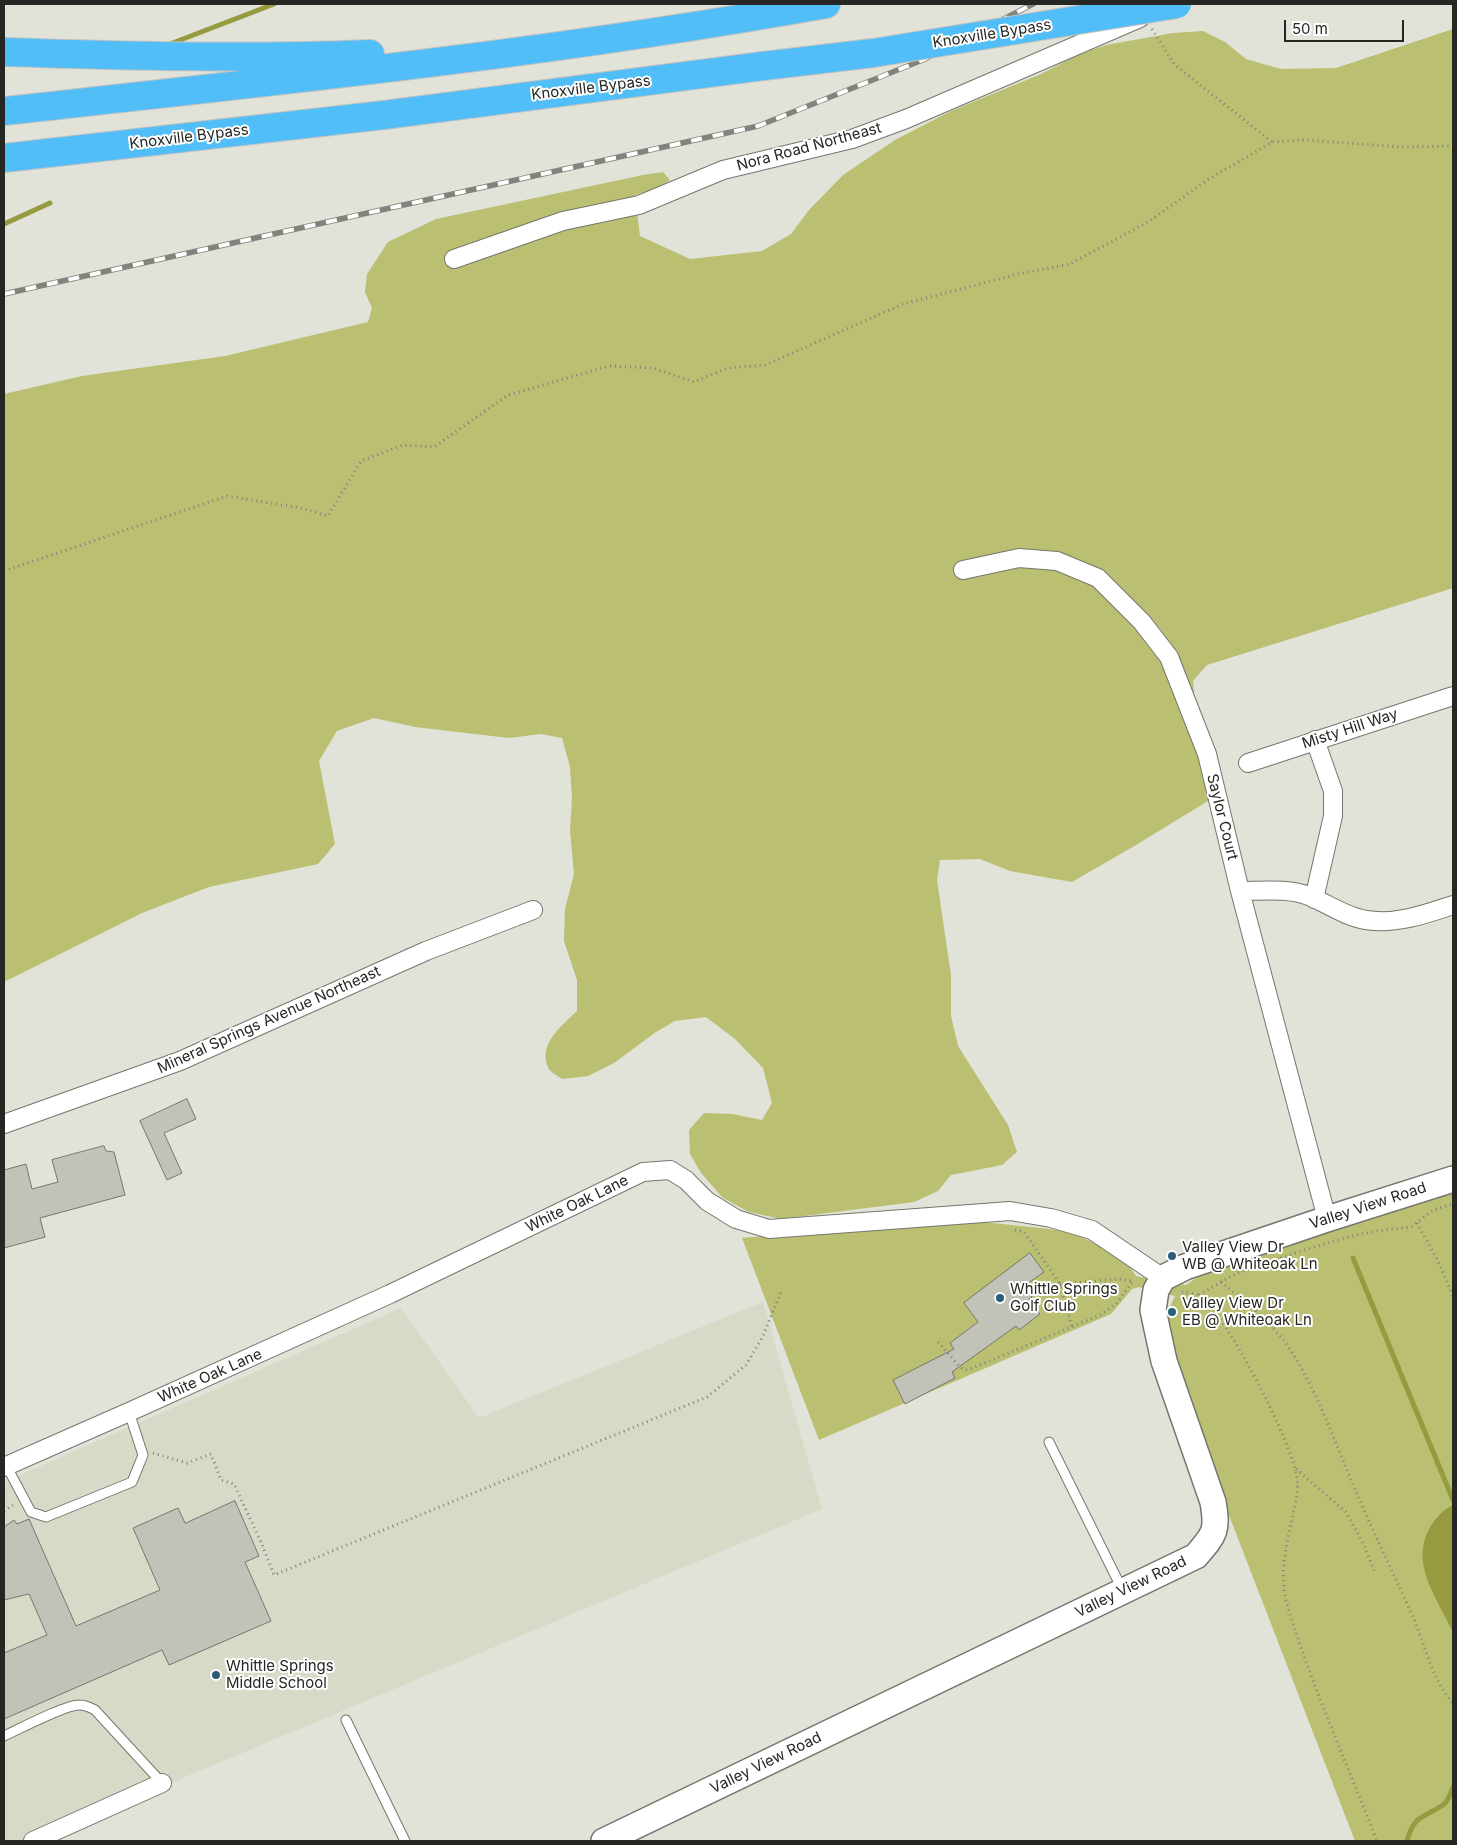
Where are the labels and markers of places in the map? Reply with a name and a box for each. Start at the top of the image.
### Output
place label: Valley View Dr WB @ Whiteoak Ln [1182,1238,1318,1273]
marker: Valley View Dr WB @ Whiteoak Ln [1166,1250,1178,1262]
place label: Whittle Springs Golf Club [1010,1280,1118,1315]
marker: Whittle Springs Golf Club [994,1292,1006,1304]
place label: Valley View Dr EB @ Whiteoak Ln [1182,1294,1312,1329]
marker: Valley View Dr EB @ Whiteoak Ln [1166,1306,1178,1318]
place label: Whittle Springs Middle School [226,1657,334,1692]
marker: Whittle Springs Middle School [210,1669,222,1681]

